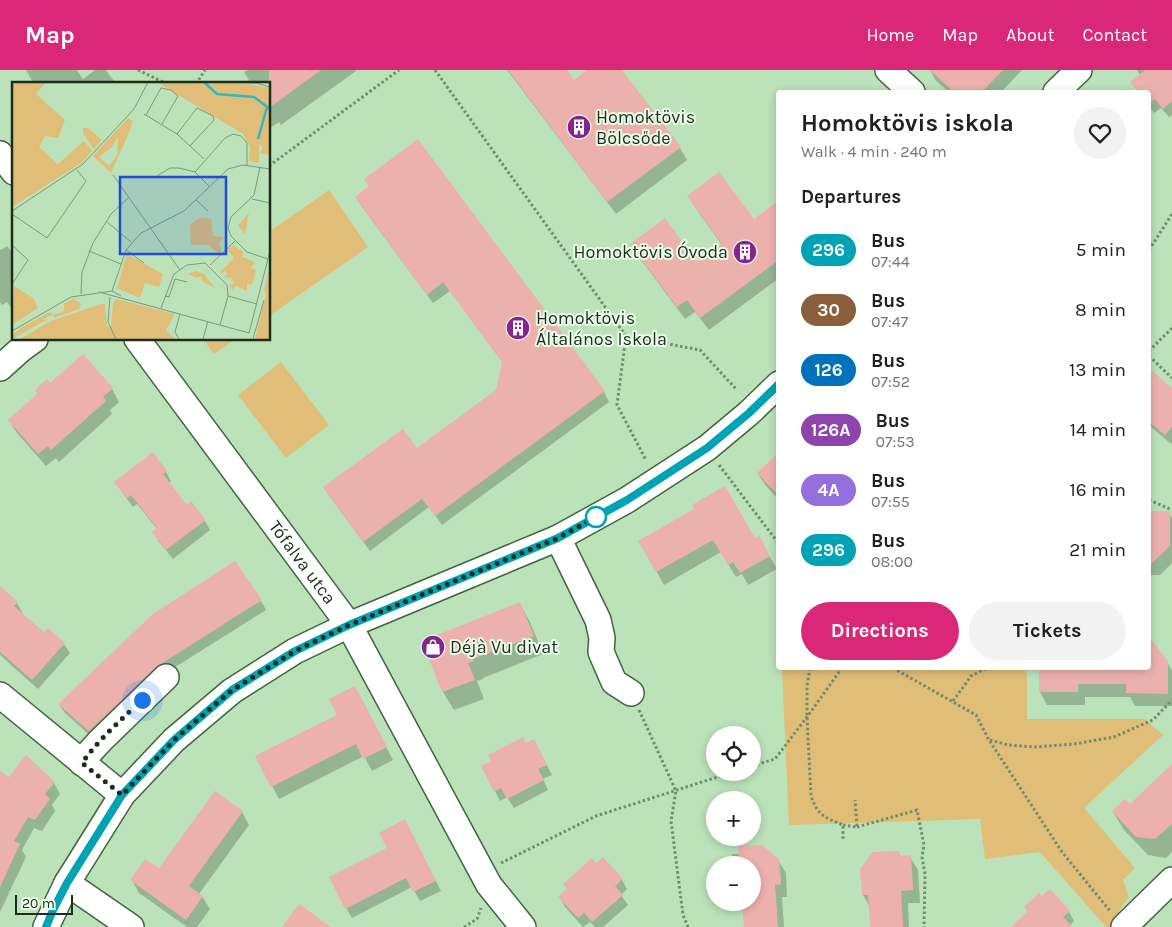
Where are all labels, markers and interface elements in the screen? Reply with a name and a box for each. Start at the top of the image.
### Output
text: Map [25,21,75,49]
text: Home [866,24,914,46]
text: Map [942,24,978,46]
text: About [1006,24,1055,46]
text: Contact [1083,24,1147,46]
inset map [12,82,270,340]
place label: Homoktövis Bölcsőde [596,106,695,149]
button: heart [1074,107,1126,159]
text: Homoktövis iskola [801,109,1014,137]
building icon: Homoktövis Bölcsőde [566,114,592,140]
text: Walk · 4 min · 240 m [801,142,947,161]
text: Departures [801,186,901,208]
text: Bus [871,230,905,252]
building icon: Homoktövis Óvoda [732,239,758,265]
text: 296 [812,239,845,261]
text: 5 min [1076,239,1126,261]
place label: Homoktövis Óvoda [573,240,728,263]
text: 07:44 [871,252,910,271]
text: Bus [871,290,905,312]
text: 30 [817,299,840,321]
text: 8 min [1075,299,1126,321]
place label: Homoktövis Általános Iskola [536,307,667,350]
text: 07:47 [871,312,908,331]
building icon: Homoktövis Általános Iskola [505,315,531,341]
text: Bus [871,350,905,372]
text: 126 [814,359,843,381]
text: 13 min [1069,359,1126,381]
text: 07:52 [871,372,910,391]
text: Bus [876,410,910,432]
text: 126A [811,419,851,441]
text: 14 min [1070,419,1126,441]
text: 07:53 [876,432,915,451]
text: Bus [871,470,905,492]
text: 4A [818,479,839,501]
text: 16 min [1069,479,1126,501]
text: 07:55 [871,492,910,511]
unlabelled marker [585,506,607,528]
street label: Tófalva utca [264,516,341,609]
text: Bus [871,530,905,552]
text: 296 [812,539,845,561]
text: 21 min [1069,539,1126,561]
text: 08:00 [871,552,913,571]
button: Directions [801,602,959,660]
button: Tickets [969,602,1126,660]
shop icon: Déjà Vu divat [420,634,446,660]
place label: Déjà Vu divat [450,636,558,658]
your location [130,688,155,713]
map controls [706,726,761,911]
button: locate [706,726,761,781]
button: + [706,791,761,846]
button: − [706,856,761,911]
scale bar [15,892,72,915]
text: 20 m [22,895,55,912]

